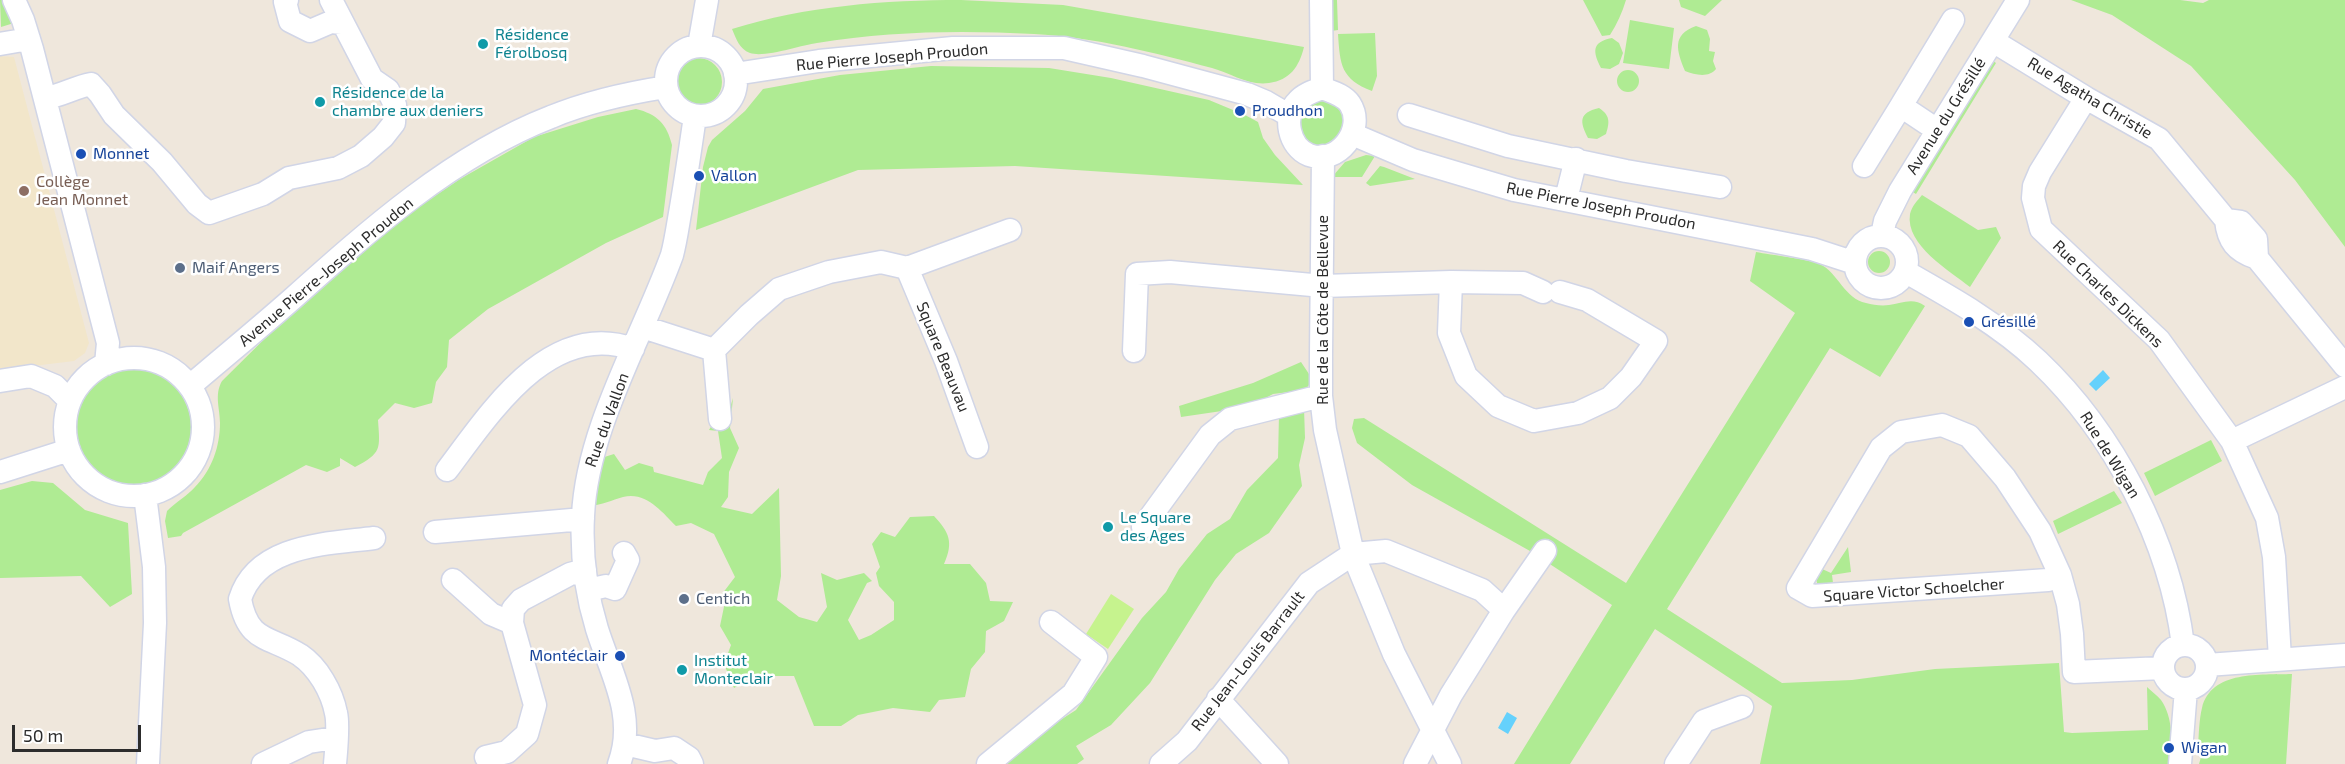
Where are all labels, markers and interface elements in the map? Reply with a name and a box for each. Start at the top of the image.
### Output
place label: Résidence Férolbosq [495,25,569,63]
marker: Résidence Férolbosq [476,37,490,51]
street label: Rue Pierre Joseph Proudon [795,39,989,75]
street label: Rue Agatha Christie [2024,53,2156,143]
street label: Avenue du Grésillé [1902,54,1990,178]
place label: Résidence de la chambre aux deniers [332,83,483,121]
marker: Résidence de la chambre aux deniers [313,95,327,109]
place label: Proudhon [1252,101,1323,121]
marker: Proudhon [1233,104,1247,118]
place label: Monnet [93,144,149,164]
marker: Monnet [74,147,88,161]
place label: Vallon [711,166,757,186]
marker: Vallon [692,169,706,183]
place label: Collège Jean Monnet [36,172,128,210]
street label: Rue Pierre Joseph Proudon [1505,178,1697,234]
marker: Collège Jean Monnet [17,184,31,198]
street label: Avenue Pierre-Joseph Proudon [235,193,417,351]
street label: Rue de la Côte de Bellevue [1313,215,1333,405]
street label: Rue Charles Dickens [2049,236,2167,352]
place label: Maif Angers [192,258,280,278]
marker: Maif Angers [173,261,187,275]
street label: Square Beauvau [912,299,974,415]
place label: Grésillé [1981,312,2036,332]
marker: Grésillé [1962,315,1976,329]
street label: Rue du Vallon [581,370,633,470]
street label: Rue de Wigan [2076,408,2144,502]
place label: Le Square des Ages [1120,508,1191,546]
marker: Le Square des Ages [1101,520,1115,534]
street label: Square Victor Schoelcher [1823,574,2005,606]
street label: Rue Jean-Louis Barrault [1187,587,1309,735]
place label: Centich [696,589,750,609]
marker: Centich [677,592,691,606]
place label: Montéclair [529,646,608,666]
marker: Montéclair [613,649,627,663]
place label: Institut Monteclair [694,651,773,689]
marker: Institut Monteclair [675,663,689,677]
scale bar [15,713,144,751]
text: 50 m [23,724,63,746]
place label: Wigan [2181,738,2227,758]
marker: Wigan [2162,741,2176,755]

